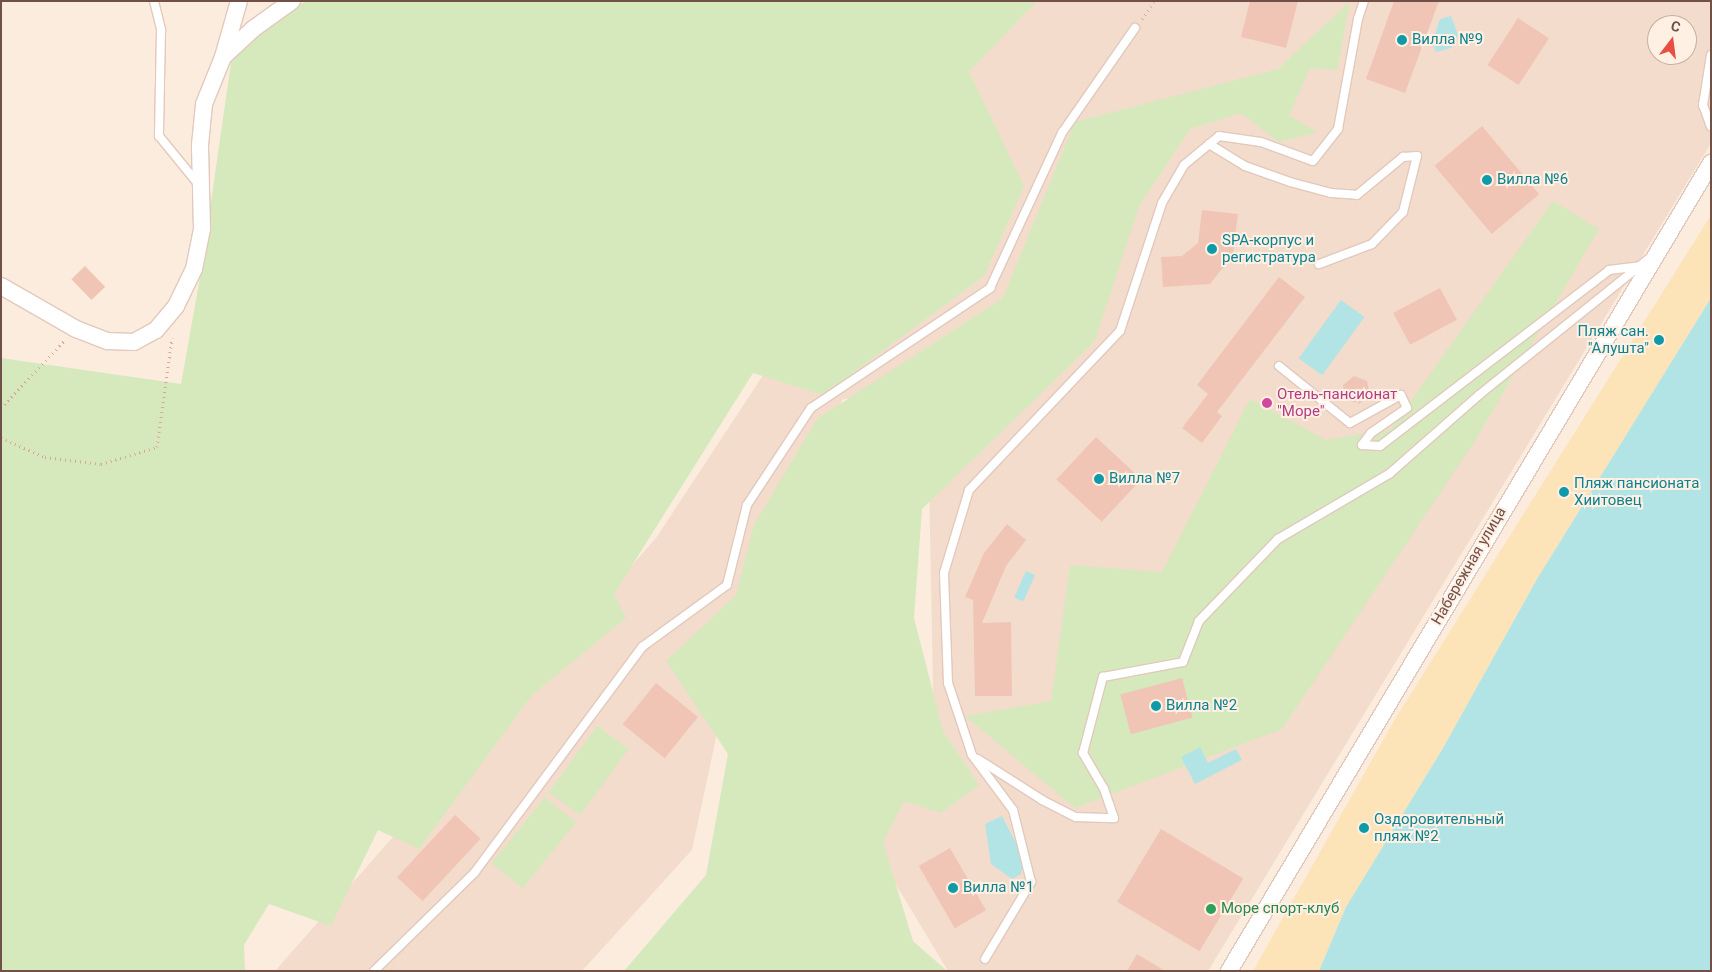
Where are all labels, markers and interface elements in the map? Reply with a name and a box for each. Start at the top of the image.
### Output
north arrow [1647,15,1697,65]
text: С [1669,18,1682,35]
place label: Вилла №9 [1412,31,1483,49]
marker: Вилла №9 [1396,34,1408,46]
place label: Вилла №6 [1497,171,1568,189]
marker: Вилла №6 [1481,174,1493,186]
place label: SPA-корпус и регистратура [1222,231,1316,266]
marker: SPA-корпус и регистратура [1206,243,1218,255]
place label: Пляж сан. "Алушта" [1578,322,1649,357]
marker: Пляж сан. "Алушта" [1653,334,1665,346]
place label: Отель-пансионат "Море" [1277,385,1397,420]
marker: Отель-пансионат "Море" [1261,397,1273,409]
place label: Вилла №7 [1109,470,1180,488]
marker: Вилла №7 [1093,473,1105,485]
place label: Пляж пансионата Хиитовец [1574,474,1699,509]
marker: Пляж пансионата Хиитовец [1558,486,1570,498]
street label: Набережная улица [1428,504,1510,628]
place label: Вилла №2 [1166,697,1237,715]
marker: Вилла №2 [1150,700,1162,712]
place label: Оздоровительный пляж №2 [1374,810,1504,845]
marker: Оздоровительный пляж №2 [1358,822,1370,834]
place label: Вилла №1 [963,879,1034,897]
marker: Вилла №1 [947,882,959,894]
place label: Море спорт-клуб [1221,900,1339,918]
marker: Море спорт-клуб [1205,903,1217,915]

